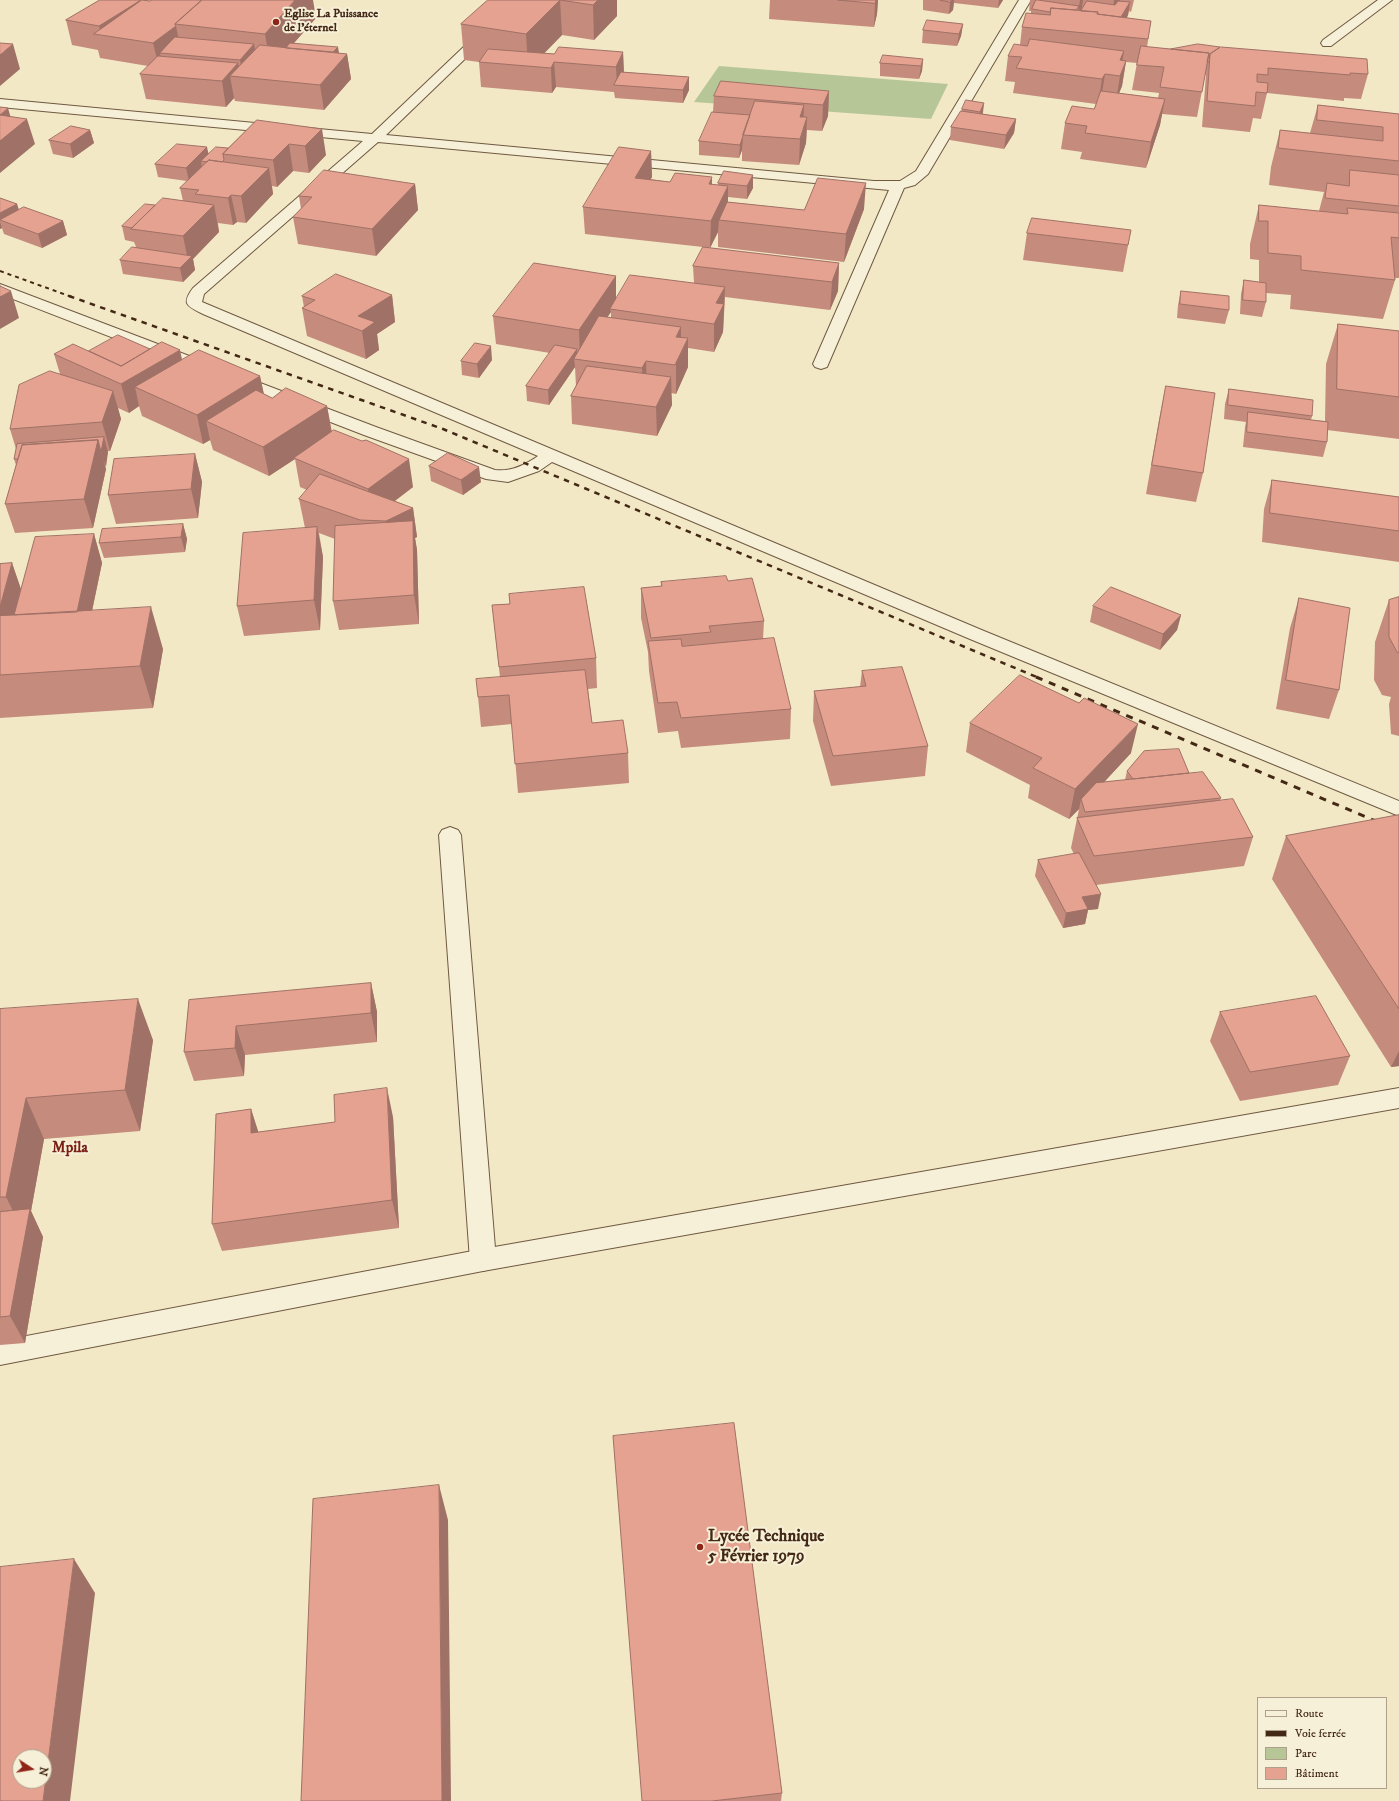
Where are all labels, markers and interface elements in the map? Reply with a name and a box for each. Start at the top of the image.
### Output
place label: Eglise La Puissance de l'éternel [284,8,378,36]
marker: Eglise La Puissance de l'éternel [271,17,281,27]
district label: Mpila [52,1140,88,1158]
place label: Lycée Technique 5 Février 1979 [708,1527,824,1567]
marker: Lycée Technique 5 Février 1979 [695,1542,705,1552]
legend [1257,1697,1387,1789]
text: Route [1295,1706,1323,1721]
text: Voie ferrée [1295,1726,1346,1741]
text: Parc [1295,1746,1317,1761]
north arrow [12,1749,52,1789]
text: N [35,1765,51,1777]
text: Bâtiment [1295,1766,1339,1781]

